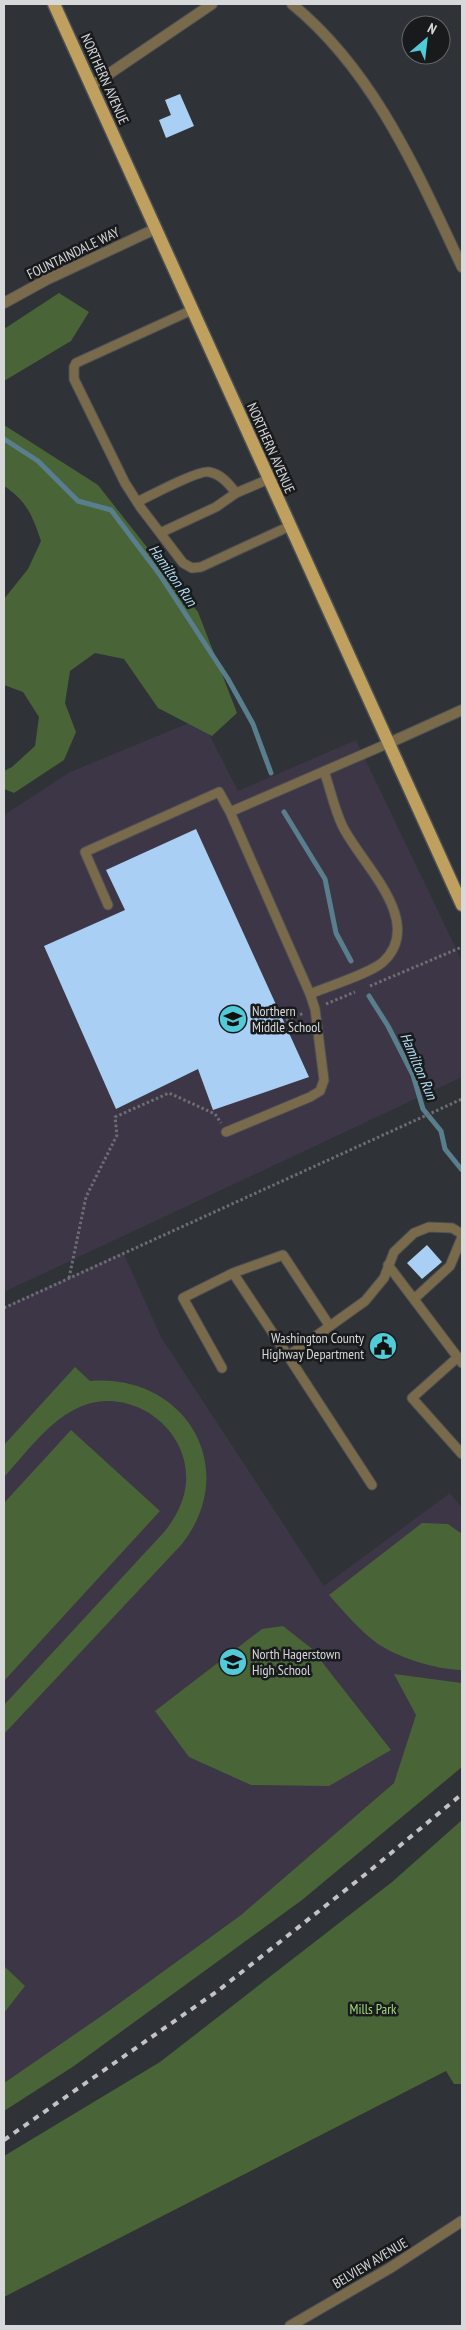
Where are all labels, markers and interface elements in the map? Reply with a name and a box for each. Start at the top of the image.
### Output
north arrow [401,15,451,65]
text: N [425,19,440,38]
street label: NORTHERN AVENUE [77,31,133,127]
street label: FOUNTAINDALE WAY [24,223,123,283]
street label: NORTHERN AVENUE [243,400,299,496]
water label: Hamilton Run [145,540,202,611]
place label: Northern Middle School [252,1002,321,1036]
school or university icon: Northern Middle School [218,1004,248,1034]
water label: Hamilton Run [396,1030,442,1104]
place label: Washington County Highway Department [262,1329,365,1363]
public building icon: Washington County Highway Department [368,1331,398,1361]
place label: North Hagerstown High School [252,1645,340,1679]
school or university icon: North Hagerstown High School [218,1647,248,1677]
park label: Mills Park [350,2000,397,2018]
street label: BELVIEW AVENUE [329,2234,411,2292]

